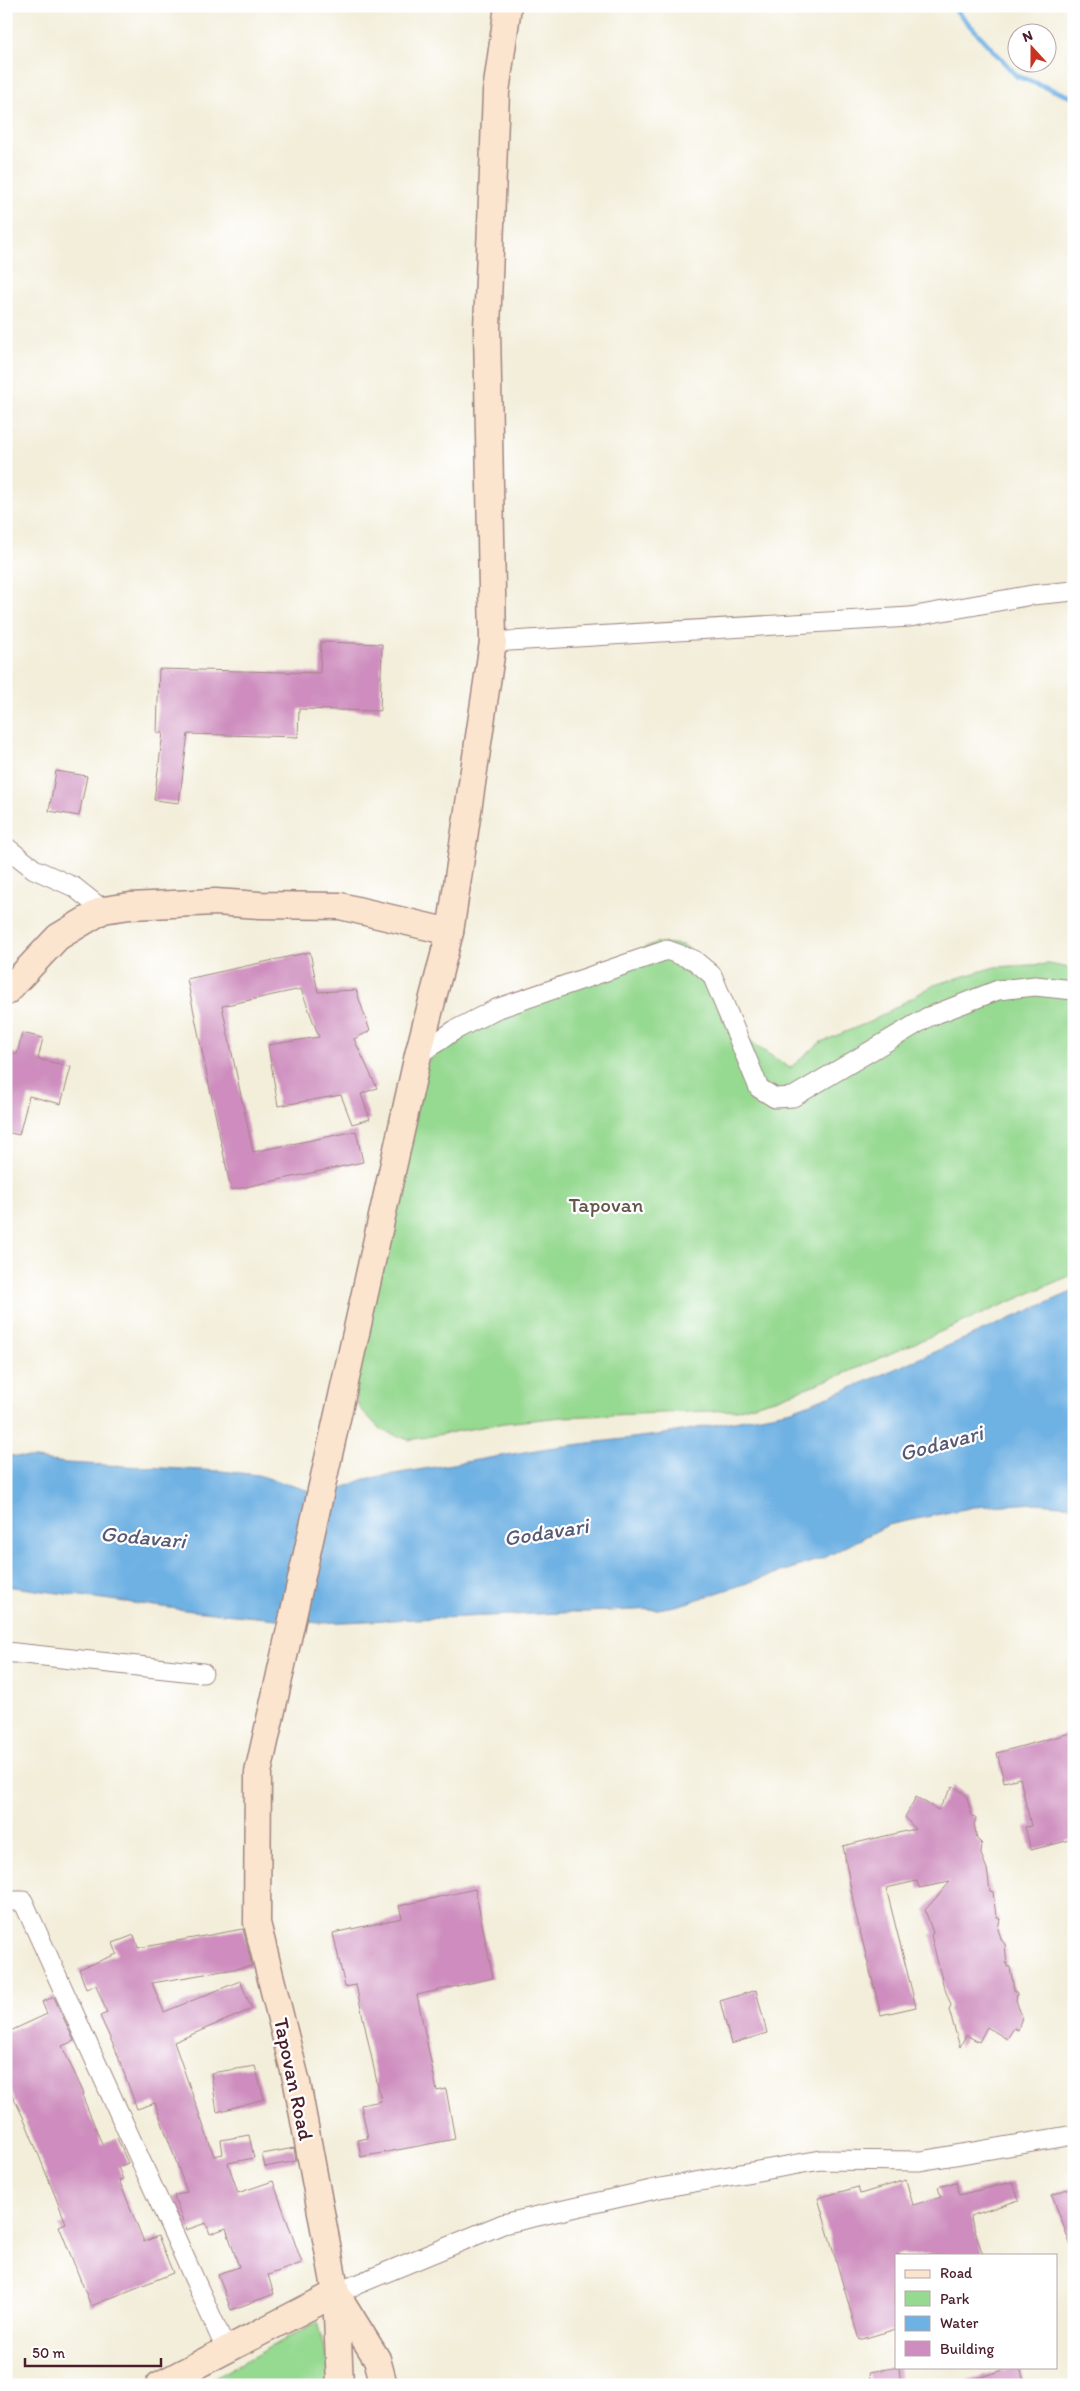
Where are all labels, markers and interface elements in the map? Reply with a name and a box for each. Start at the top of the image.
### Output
north arrow [1008,22,1058,72]
text: N [1020,27,1035,46]
park label: Tapovan [569,1192,644,1217]
water label: Godavari [896,1418,988,1467]
water label: Godavari [502,1512,593,1552]
water label: Godavari [99,1520,189,1554]
street label: Tapovan Road [269,2015,319,2143]
legend [895,2254,1058,2368]
text: Road [940,2264,973,2282]
text: Park [940,2290,970,2308]
text: Water [940,2314,979,2332]
scale bar [25,2336,161,2368]
text: Building [940,2340,994,2358]
text: 50 m [32,2344,65,2362]

